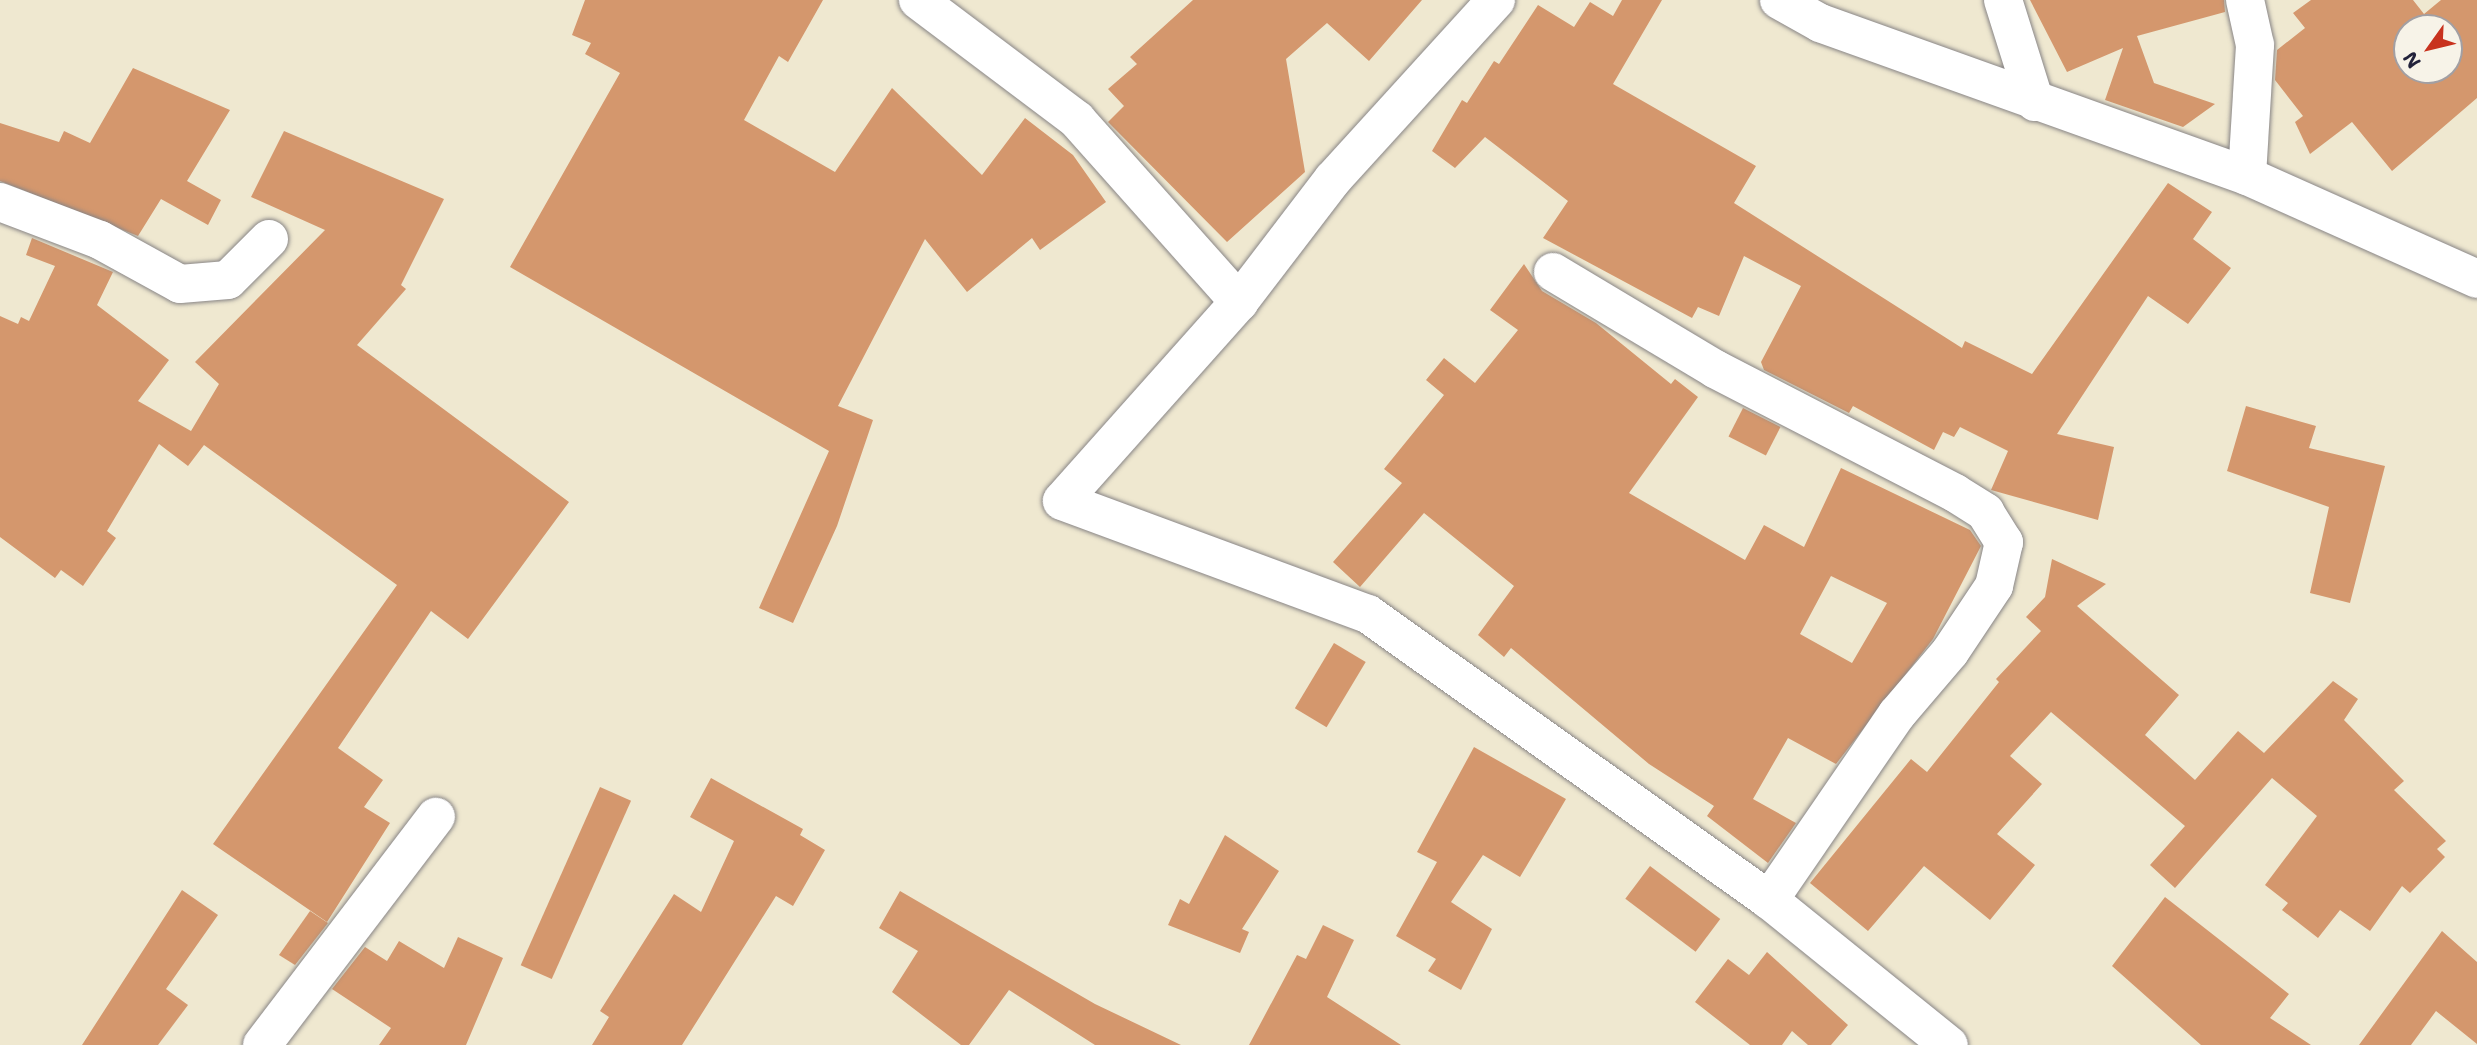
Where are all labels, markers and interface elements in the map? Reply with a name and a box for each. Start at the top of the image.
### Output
north arrow [2393,14,2463,84]
text: N [2397,47,2426,73]

